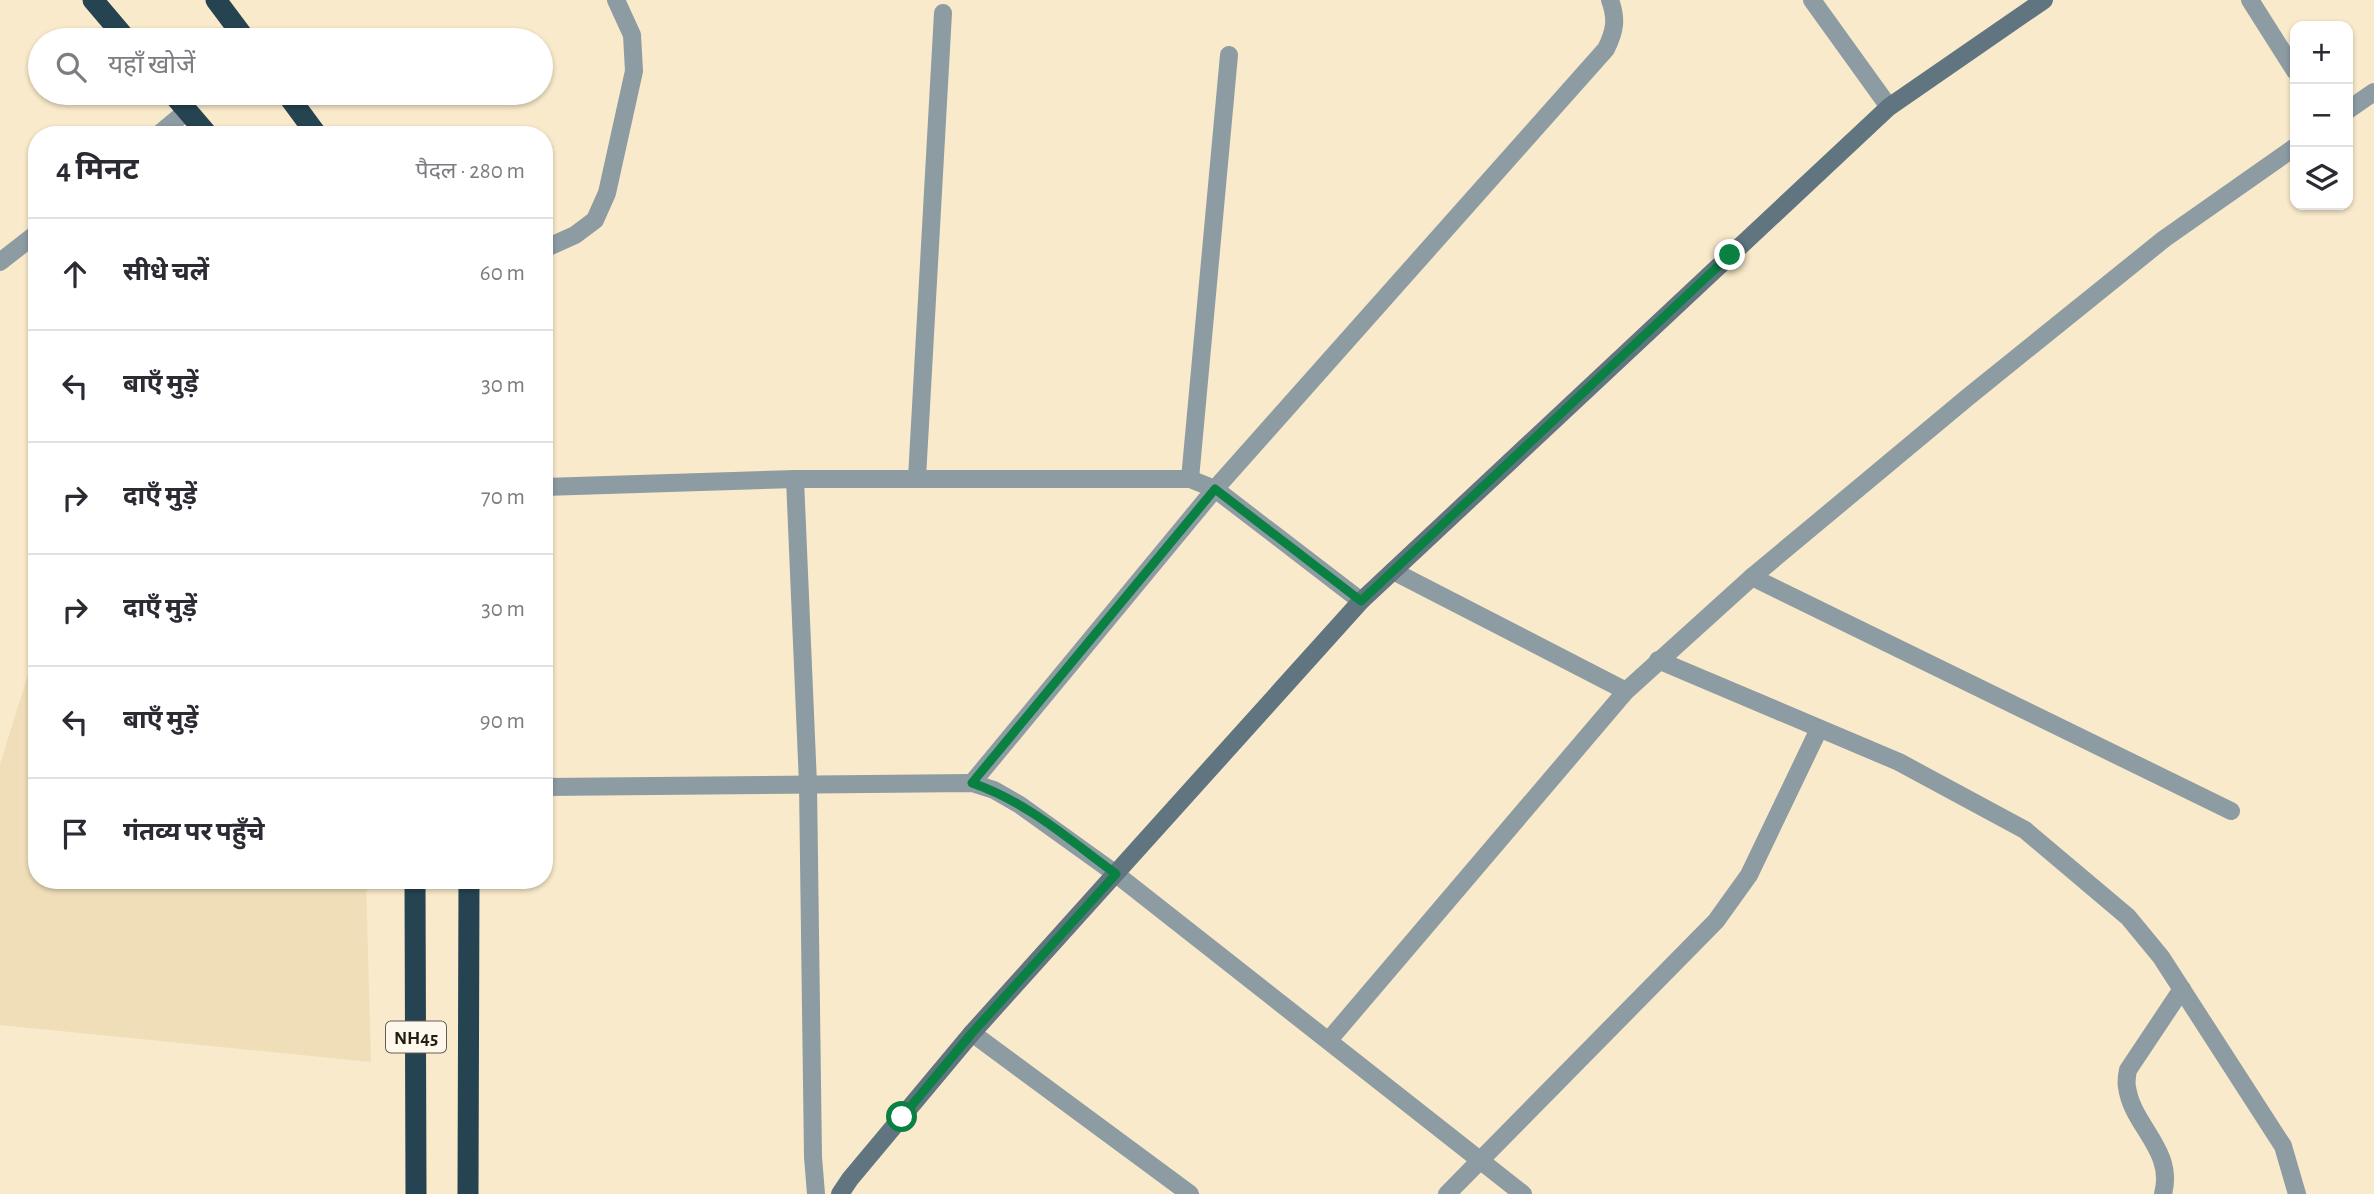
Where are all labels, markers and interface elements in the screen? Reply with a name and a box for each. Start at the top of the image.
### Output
map controls [2290,21,2353,210]
button: + [2290,21,2353,84]
search box [28,28,553,105]
icon: search [52,48,90,86]
text: यहाँ खोजें [108,52,195,78]
button: − [2290,84,2353,147]
button: layers [2290,147,2353,210]
text: 4 मिनट [56,155,139,185]
text: पैदल · 280 m [416,160,525,183]
route end [1714,239,1745,270]
icon: ahead [56,255,94,293]
text: सीधे चलें [123,259,209,285]
text: 60 m [480,262,525,285]
icon: left [56,367,94,405]
text: बाएँ मुड़ें [123,371,198,397]
text: 30 m [481,374,525,397]
icon: right [56,479,94,517]
text: दाएँ मुड़ें [123,483,197,509]
text: 70 m [481,486,525,509]
icon: right [56,591,94,629]
text: दाएँ मुड़ें [123,595,197,621]
text: 30 m [481,598,525,621]
icon: left [56,703,94,741]
text: बाएँ मुड़ें [123,707,198,733]
text: 90 m [480,710,525,733]
icon: arrive [56,815,94,853]
text: गंतव्य पर पहुँचे [123,819,265,845]
road number: NH45 [386,1021,446,1052]
route start [886,1101,917,1132]

